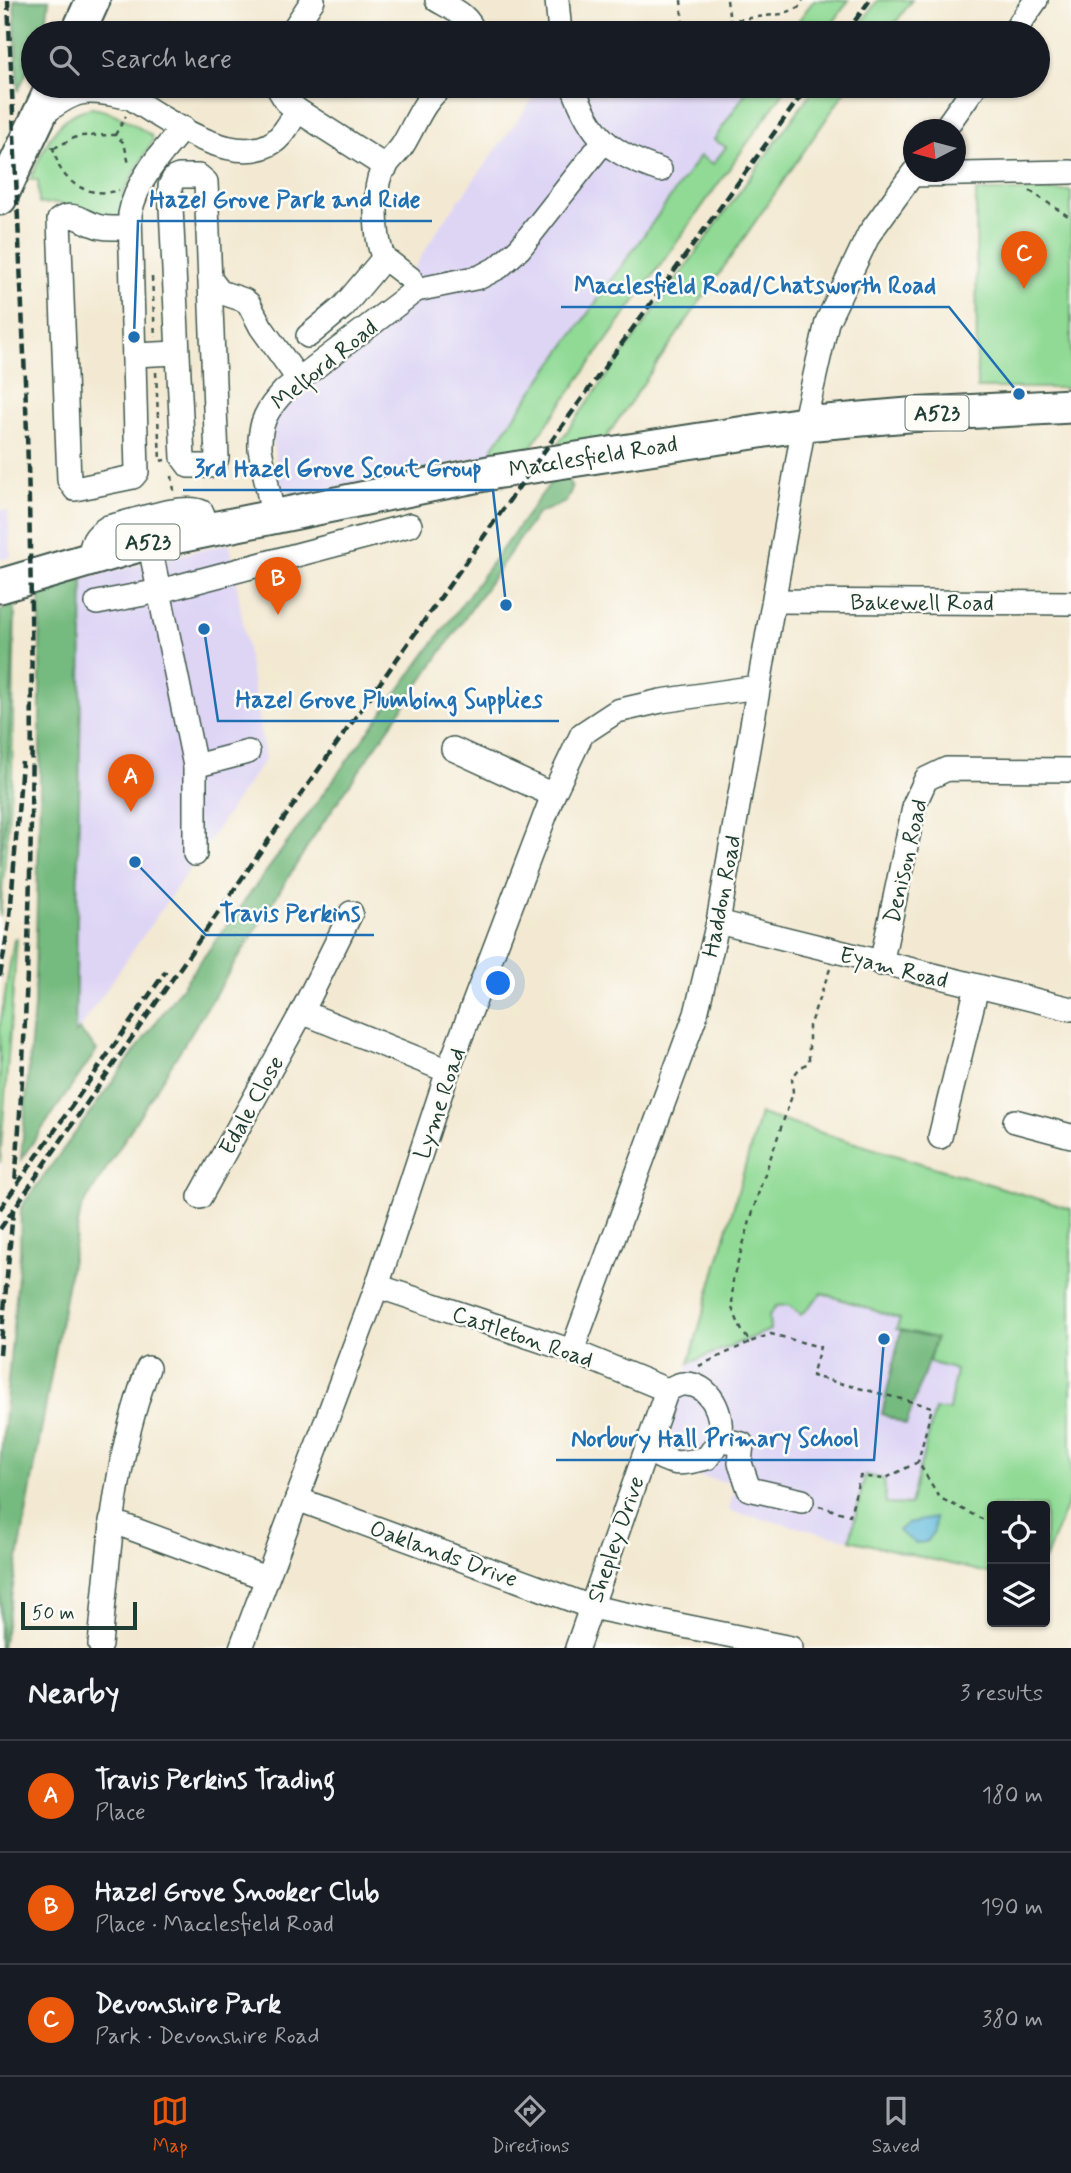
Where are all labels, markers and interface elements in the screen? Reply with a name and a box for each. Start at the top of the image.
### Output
search box [21,21,1050,98]
icon: search [45,41,83,79]
text: Search here [101,43,232,77]
north arrow [903,119,966,182]
callout: Hazel Grove Park and Ride [138,176,432,221]
text: Hazel Grove Park and Ride [149,185,421,216]
pin: C [1001,231,1047,289]
callout: Macclesfield Road/Chatsworth Road [561,262,949,307]
text: Macclesfield Road/Chatsworth Road [574,271,936,302]
street label: Melford Road [266,313,385,418]
road number: A523 [906,396,968,430]
street label: Macclesfield Road [507,430,680,486]
callout: 3rd Hazel Grove Scout Group [183,445,493,490]
text: 3rd Hazel Grove Scout Group [194,454,482,485]
road number: A523 [116,524,180,560]
pin: B [255,557,301,615]
street label: Bakewell Road [850,589,994,619]
callout: Hazel Grove Plumbing Supplies [218,676,559,721]
text: Hazel Grove Plumbing Supplies [236,685,543,717]
pin: A [108,754,154,812]
street label: Denison Road [878,796,936,926]
street label: Haddon Road [696,833,749,960]
callout: Travis Perkins [206,890,374,935]
text: Travis Perkins [220,899,361,930]
street label: Eyam Road [836,941,951,997]
your location [481,966,515,1000]
street label: Lyme Road [408,1044,474,1163]
street label: Edale Close [213,1051,292,1161]
street label: Castleton Road [448,1300,597,1376]
callout: Norbury Hall Primary School [556,1415,874,1460]
text: Norbury Hall Primary School [571,1424,859,1455]
street label: Shepley Drive [581,1472,653,1607]
map controls [987,1501,1050,1627]
button: locate [987,1501,1050,1564]
street label: Oaklands Drive [365,1514,521,1596]
button: layers [987,1564,1050,1627]
scale bar [21,1599,136,1631]
text: 50 m [32,1601,75,1626]
text: Nearby [28,1674,119,1713]
text: 3 results [960,1679,1043,1709]
text: Travis Perkins Trading [95,1764,335,1798]
text: A [43,1781,59,1811]
text: 180 m [982,1781,1043,1811]
text: Place [95,1798,146,1828]
text: Hazel Grove Snooker Club [95,1876,379,1910]
text: B [44,1893,58,1923]
text: 190 m [981,1893,1043,1923]
text: Place · Macclesfield Road [95,1910,334,1940]
text: Devonshire Park [95,1988,281,2022]
text: C [43,2005,59,2035]
text: 380 m [982,2005,1043,2035]
text: Park · Devonshire Road [95,2022,319,2052]
tab: Map [151,2092,189,2159]
tab: Directions [491,2092,570,2159]
tab: Saved [872,2092,920,2159]

